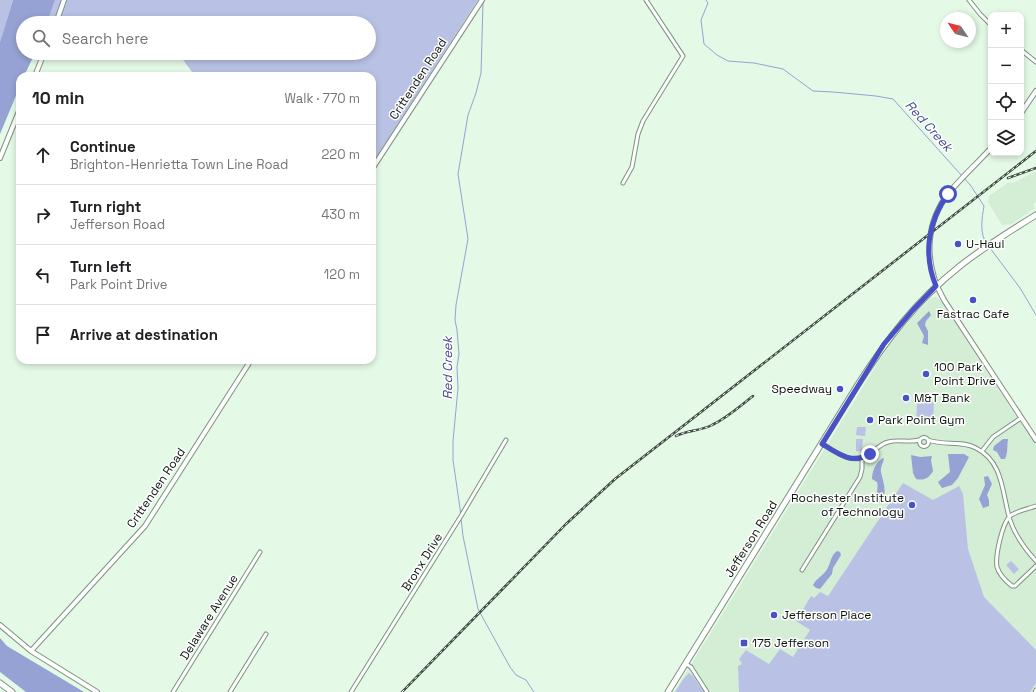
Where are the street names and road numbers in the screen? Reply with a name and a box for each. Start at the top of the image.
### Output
street label: Crittenden Road [386,35,450,123]
street label: Crittenden Road [123,445,189,531]
street label: Jefferson Road [721,498,781,580]
street label: Bronx Drive [398,530,446,594]
street label: Delaware Avenue [176,571,242,663]

